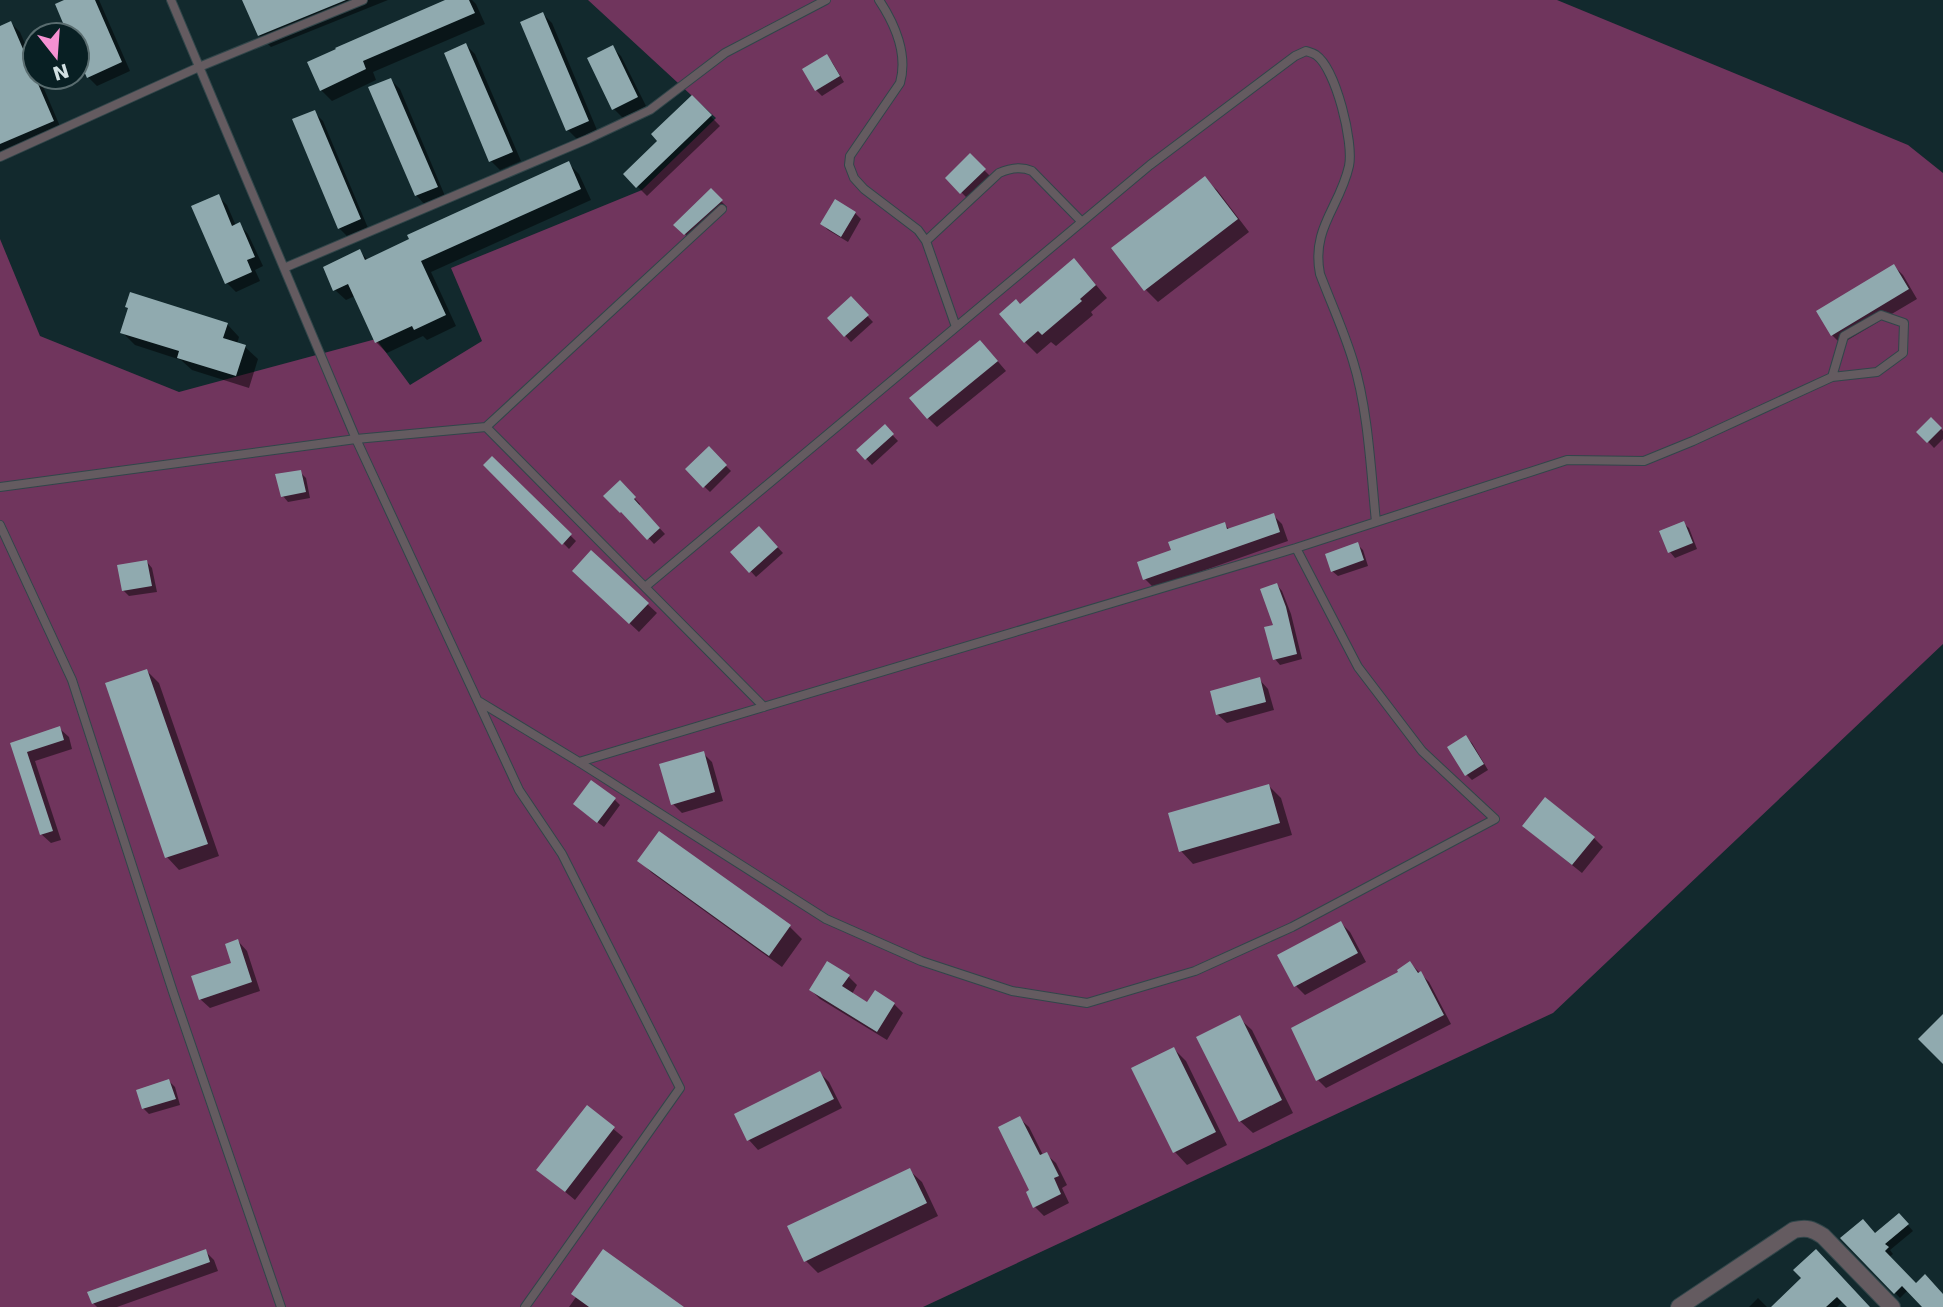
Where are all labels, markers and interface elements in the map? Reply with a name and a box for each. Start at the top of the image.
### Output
north arrow [21,21,91,91]
text: N [50,59,72,85]

